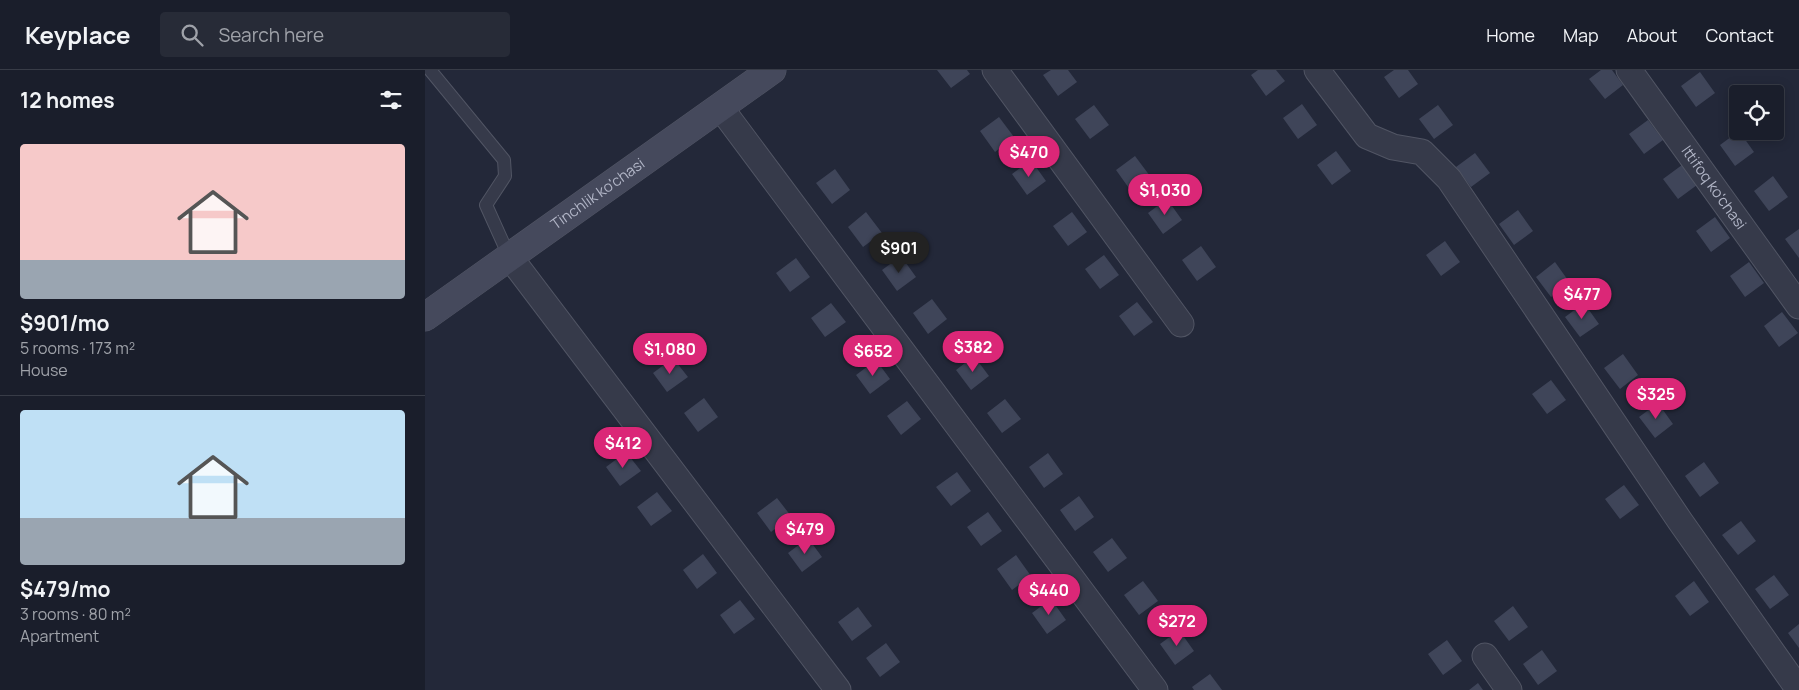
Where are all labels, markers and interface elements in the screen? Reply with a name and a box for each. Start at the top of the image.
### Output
search box [160,12,510,57]
text: Keyplace [25,18,130,51]
icon: search [178,21,206,49]
text: Search here [218,22,324,48]
text: Home [1486,23,1535,47]
text: Map [1563,23,1599,47]
text: About [1627,23,1677,47]
text: Contact [1705,23,1774,47]
map controls [1729,85,1784,140]
button: locate [1729,85,1784,140]
text: 12 homes [20,86,115,114]
icon: filters [377,86,405,114]
pin: $470 [999,136,1059,178]
text: $470 [1010,141,1048,163]
street label: Ittifoq ko'chasi [1677,141,1752,234]
street label: Tinchlik ko'chasi [546,153,649,234]
pin: $1,030 [1124,174,1206,216]
icon: home [168,177,258,267]
text: $1,030 [1139,179,1191,201]
pin: $901 [869,232,929,274]
text: $901 [880,237,918,259]
pin: $477 [1552,278,1612,320]
text: $477 [1564,283,1600,305]
text: $901/mo [20,309,109,337]
pin: $382 [943,330,1003,373]
pin: $1,080 [629,332,711,375]
pin: $652 [843,334,903,377]
text: $382 [954,336,992,358]
text: 5 rooms · 173 m² [20,337,135,359]
text: $1,080 [644,338,696,360]
text: $652 [854,340,892,362]
text: House [20,359,68,381]
pin: $325 [1626,378,1686,420]
text: $325 [1637,383,1675,405]
pin: $412 [593,426,653,469]
text: $412 [605,432,641,454]
icon: home [168,442,258,532]
pin: $479 [775,512,835,555]
text: $479 [786,518,824,540]
pin: $440 [1019,574,1079,616]
text: $479/mo [20,575,110,603]
text: $440 [1029,579,1069,601]
text: 3 rooms · 80 m² [20,603,131,625]
pin: $272 [1147,604,1207,647]
text: $272 [1158,610,1196,632]
text: Apartment [20,625,99,647]

